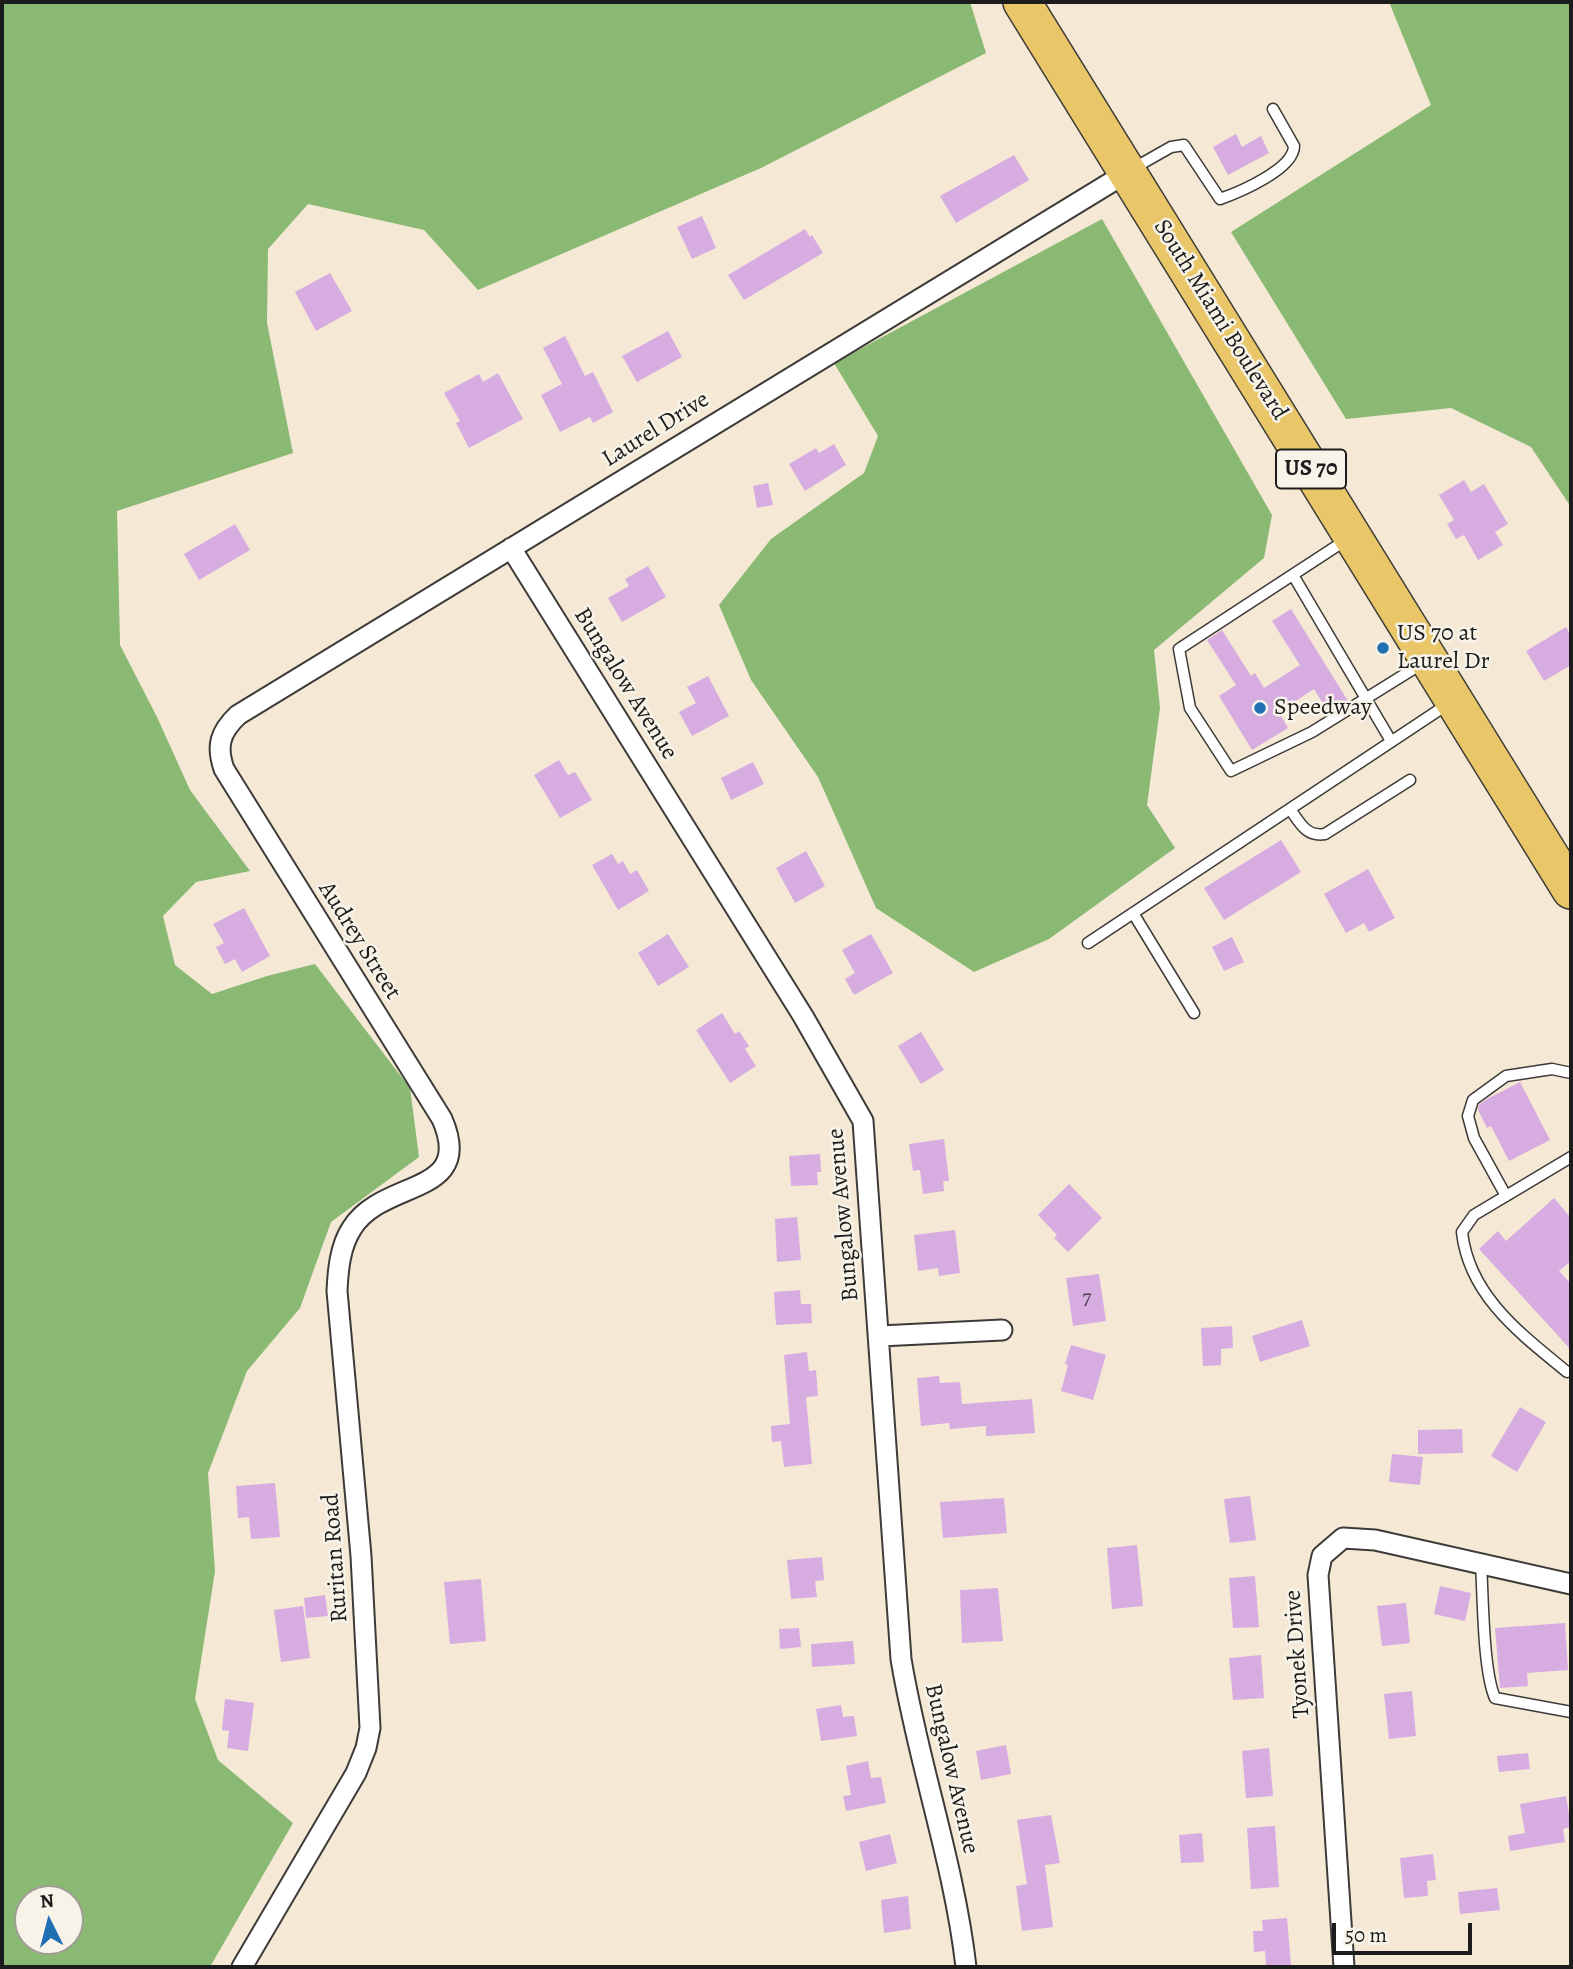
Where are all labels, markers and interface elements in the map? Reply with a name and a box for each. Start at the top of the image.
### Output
street label: South Miami Boulevard [1147,214,1293,426]
street label: Laurel Drive [597,386,715,474]
road number: US 70 [1276,449,1346,489]
street label: Bungalow Avenue [567,603,683,765]
place label: US 70 at Laurel Dr [1397,620,1490,676]
marker: US 70 at Laurel Dr [1375,640,1391,656]
place label: Speedway [1274,694,1372,722]
marker: Speedway [1252,700,1268,716]
street label: Audrey Street [311,877,407,1005]
street label: Bungalow Avenue [822,1127,866,1303]
house number: 7 [1083,1286,1091,1312]
street label: Ruritan Road [317,1492,355,1624]
street label: Tyonek Drive [1279,1589,1317,1719]
street label: Bungalow Avenue [917,1681,985,1857]
north arrow [14,1885,84,1955]
text: N [39,1887,55,1915]
scale bar [1335,1910,1475,1954]
text: 50 m [1345,1921,1387,1949]

